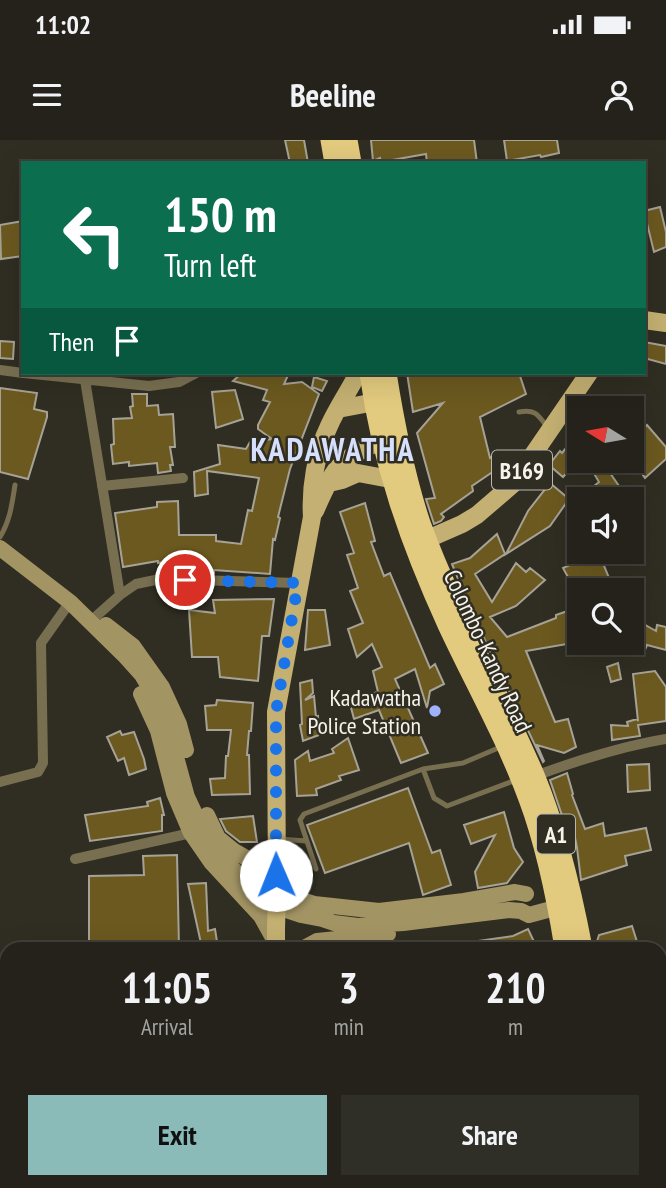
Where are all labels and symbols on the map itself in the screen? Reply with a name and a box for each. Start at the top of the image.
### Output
north arrow [567,396,644,472]
district label: KADAWATHA [251,428,415,470]
road number: B169 [492,450,552,490]
pin [155,550,215,610]
street label: Colombo-Kandy Road [437,565,539,737]
place label: Kadawatha Police Station [307,682,421,741]
marker: Kadawatha Police Station [427,703,443,719]
road number: A1 [537,814,575,854]
position arrow [239,838,313,912]

